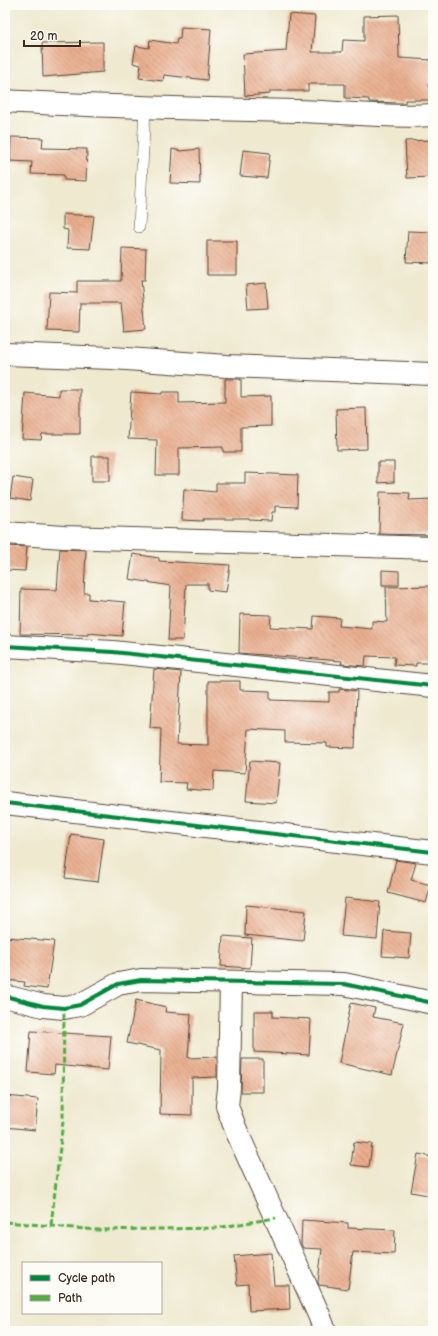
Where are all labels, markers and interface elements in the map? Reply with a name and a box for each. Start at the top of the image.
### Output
scale bar [24,22,80,48]
text: 20 m [30,29,57,44]
legend [22,1262,162,1314]
text: Cycle path [58,1271,115,1286]
text: Path [58,1291,83,1306]

